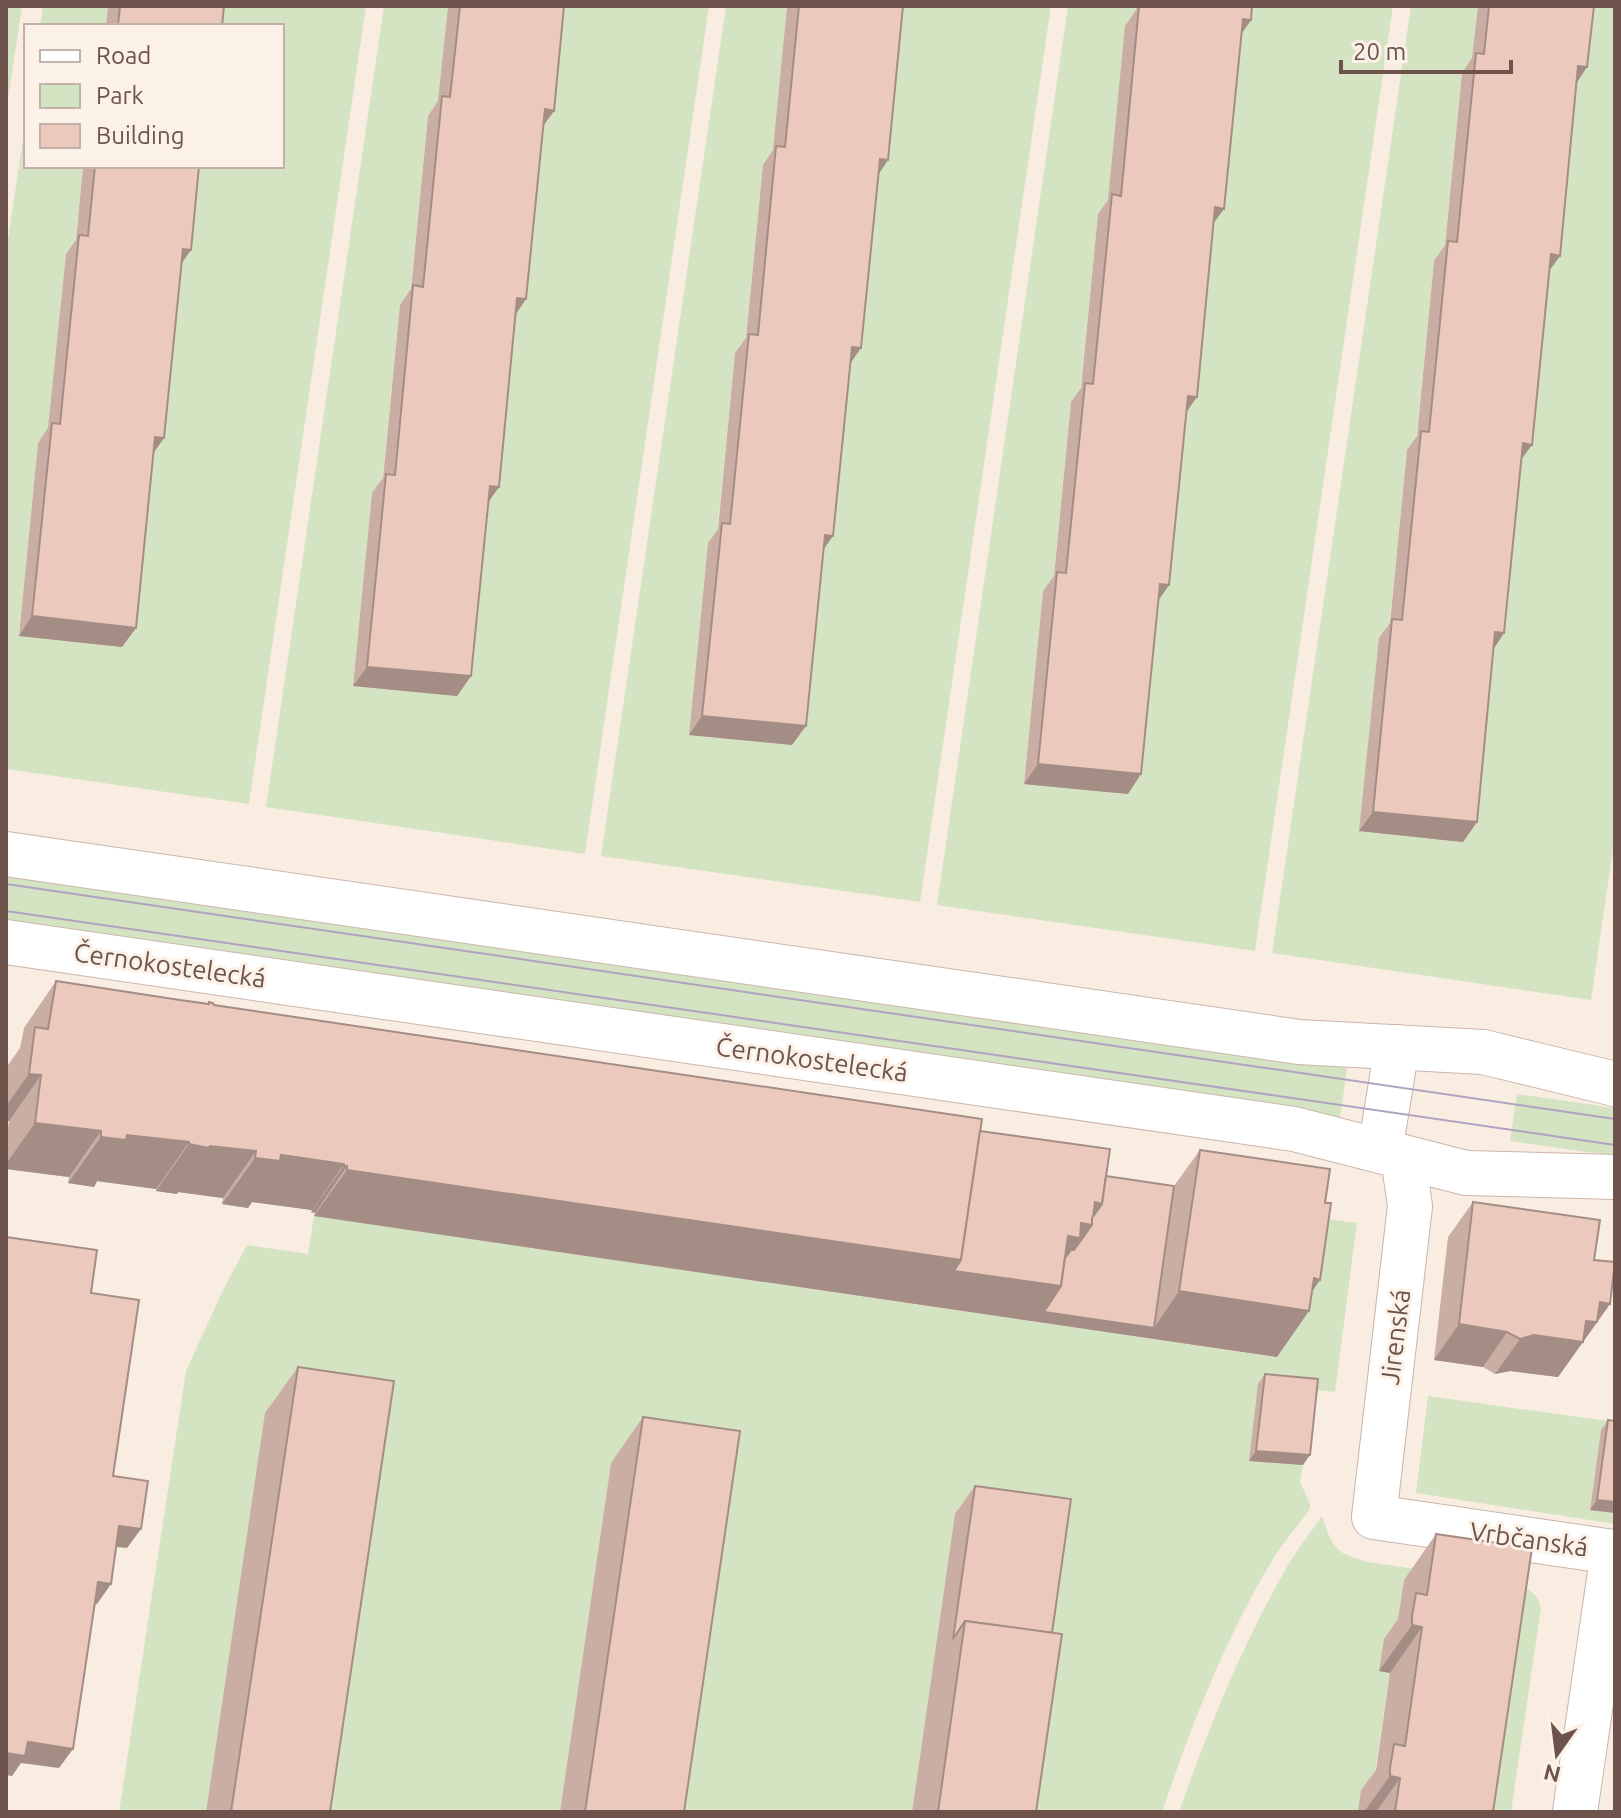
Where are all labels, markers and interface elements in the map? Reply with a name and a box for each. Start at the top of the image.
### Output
legend [24,24,284,168]
scale bar [1341,24,1511,74]
text: 20 m [1353,38,1406,65]
text: Road [96,42,151,69]
text: Park [96,82,144,109]
text: Building [96,122,184,149]
street label: Černokostelecká [72,937,268,993]
street label: Černokostelecká [714,1031,910,1087]
street label: Jirenská [1375,1288,1415,1386]
street label: Vrbčanská [1468,1516,1590,1562]
north arrow [1517,1714,1597,1794]
text: N [1541,1760,1563,1788]

